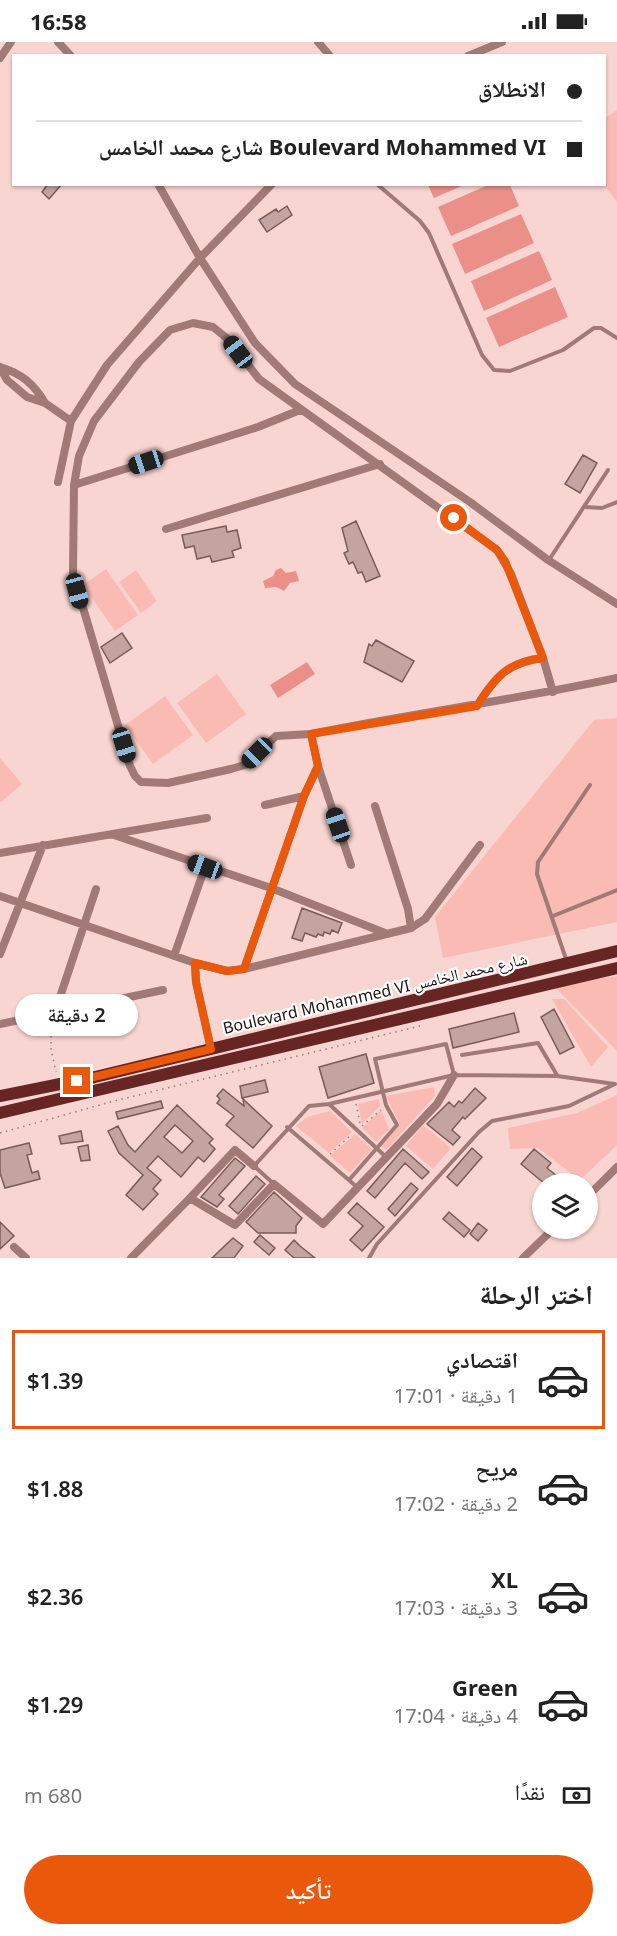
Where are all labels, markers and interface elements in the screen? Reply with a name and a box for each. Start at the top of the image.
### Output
text: 16:58 [30,6,87,36]
text: الانطلاق [478,73,546,103]
text: Boulevard Mohammed VI شارع محمد الخامس [99,131,546,161]
car [220,332,256,372]
car [126,448,166,476]
route start [440,504,467,531]
car [64,571,90,611]
car [110,725,138,765]
car [238,734,276,772]
car [324,805,352,845]
car [185,852,225,882]
street label: Boulevard Mohammed VI شارع محمد الخامس [221,947,529,1039]
callout: 2 دقيقة [16,994,138,1036]
text: 2 دقيقة [47,1001,106,1028]
route end [63,1067,90,1094]
map controls [532,1173,598,1239]
button: layers [532,1173,598,1239]
text: اختر الرحلة [479,1275,593,1312]
text: اقتصادي [446,1344,518,1374]
icon: car [536,1353,590,1407]
text: $1.39 [27,1365,83,1395]
text: 1 دقيقة · 17:01 [394,1382,518,1409]
text: مريح [475,1452,518,1482]
icon: car [536,1461,590,1515]
text: $1.88 [27,1473,83,1503]
text: 2 دقيقة · 17:02 [394,1490,518,1517]
text: XL [491,1564,518,1594]
icon: car [536,1569,590,1623]
text: $2.36 [27,1581,83,1611]
text: 3 دقيقة · 17:03 [394,1594,518,1621]
text: Green [452,1672,518,1702]
icon: car [536,1677,590,1731]
text: $1.29 [27,1689,83,1719]
text: 4 دقيقة · 17:04 [394,1702,518,1729]
text: نقدًا [515,1776,545,1806]
icon: cash [560,1779,593,1812]
text: 680 m [24,1782,82,1809]
button: تأكيد [24,1855,593,1924]

